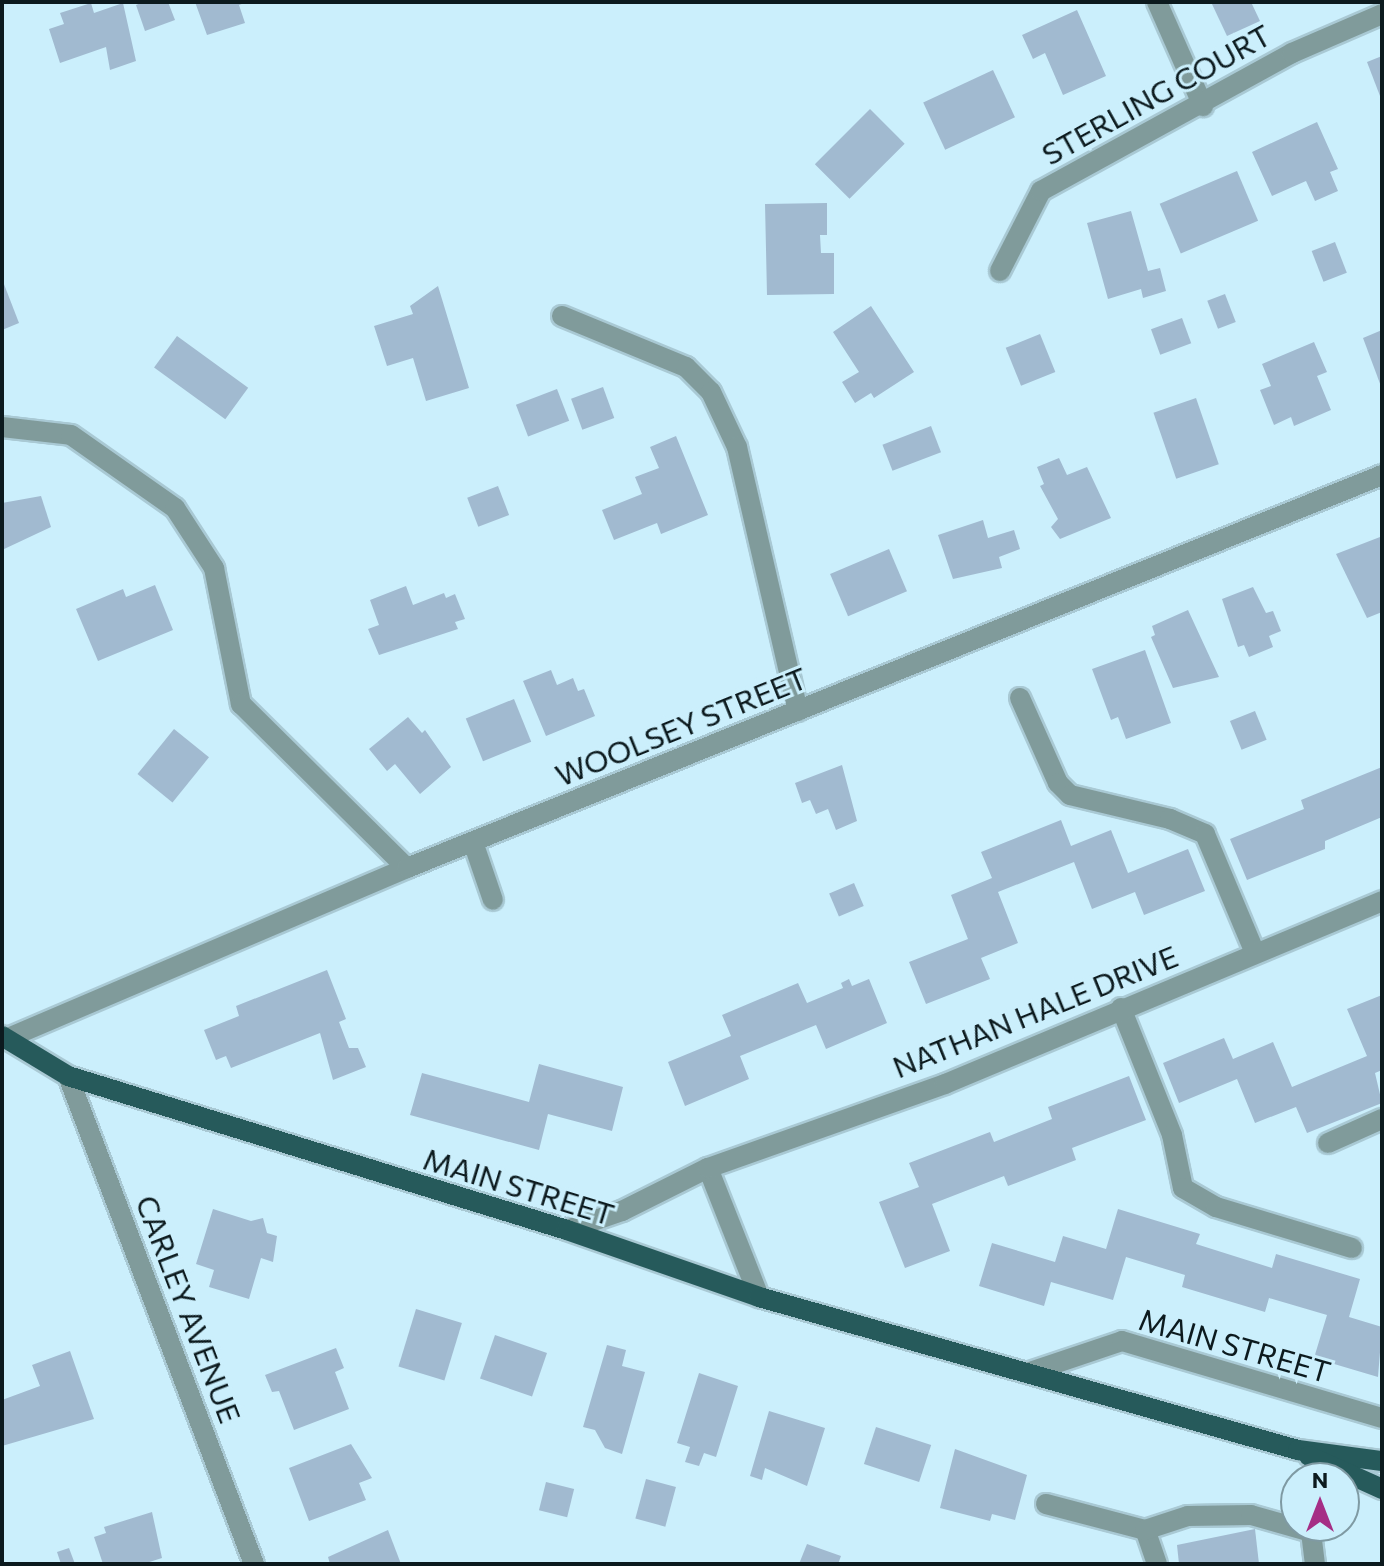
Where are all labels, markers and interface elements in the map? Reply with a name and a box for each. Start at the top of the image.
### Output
street label: STERLING COURT [1035,16,1277,172]
street label: WOOLSEY STREET [550,659,812,793]
street label: NATHAN HALE DRIVE [887,937,1183,1085]
street label: MAIN STREET [419,1140,619,1232]
street label: CARLEY AVENUE [129,1190,249,1428]
street label: MAIN STREET [1135,1300,1335,1390]
north arrow [1280,1462,1360,1542]
text: N [1312,1466,1328,1493]

